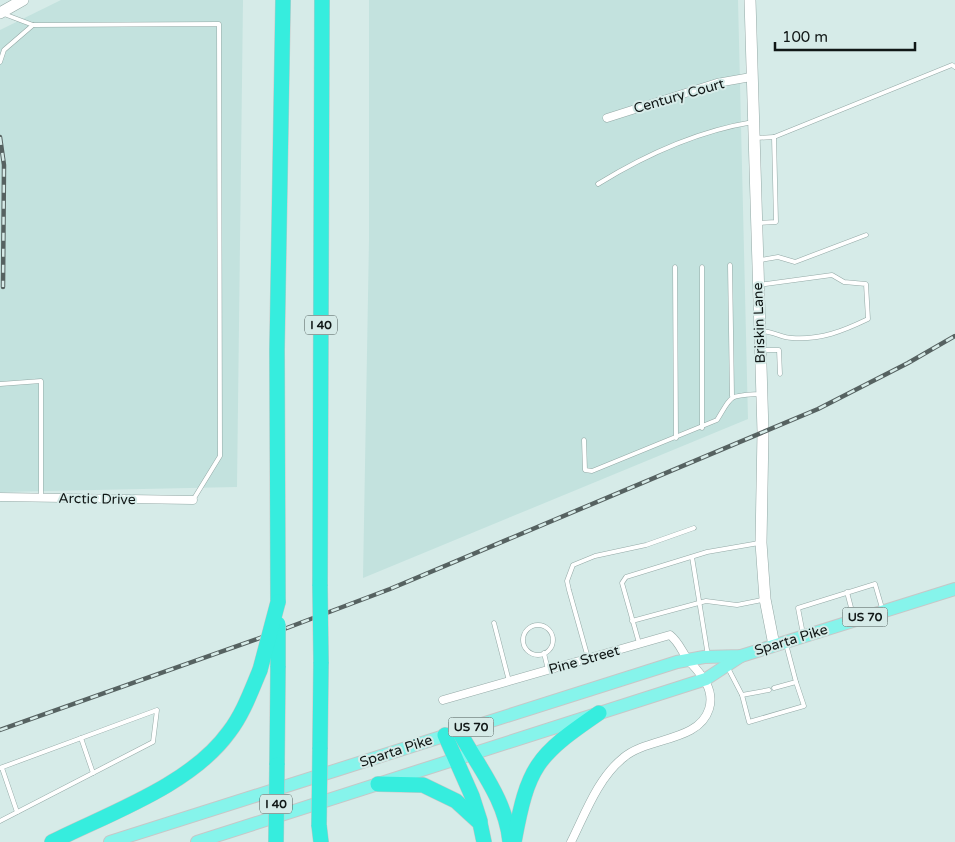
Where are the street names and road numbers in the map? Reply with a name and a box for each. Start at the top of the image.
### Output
street label: Century Court [632,75,727,117]
street label: Briskin Lane [749,282,769,364]
road number: I 40 [305,316,337,334]
street label: Arctic Drive [58,490,136,508]
road number: US 70 [842,608,888,626]
street label: Sparta Pike [752,621,830,659]
street label: Pine Street [547,642,622,678]
road number: US 70 [448,718,494,736]
street label: Sparta Pike [357,731,435,771]
road number: I 40 [260,794,292,814]

